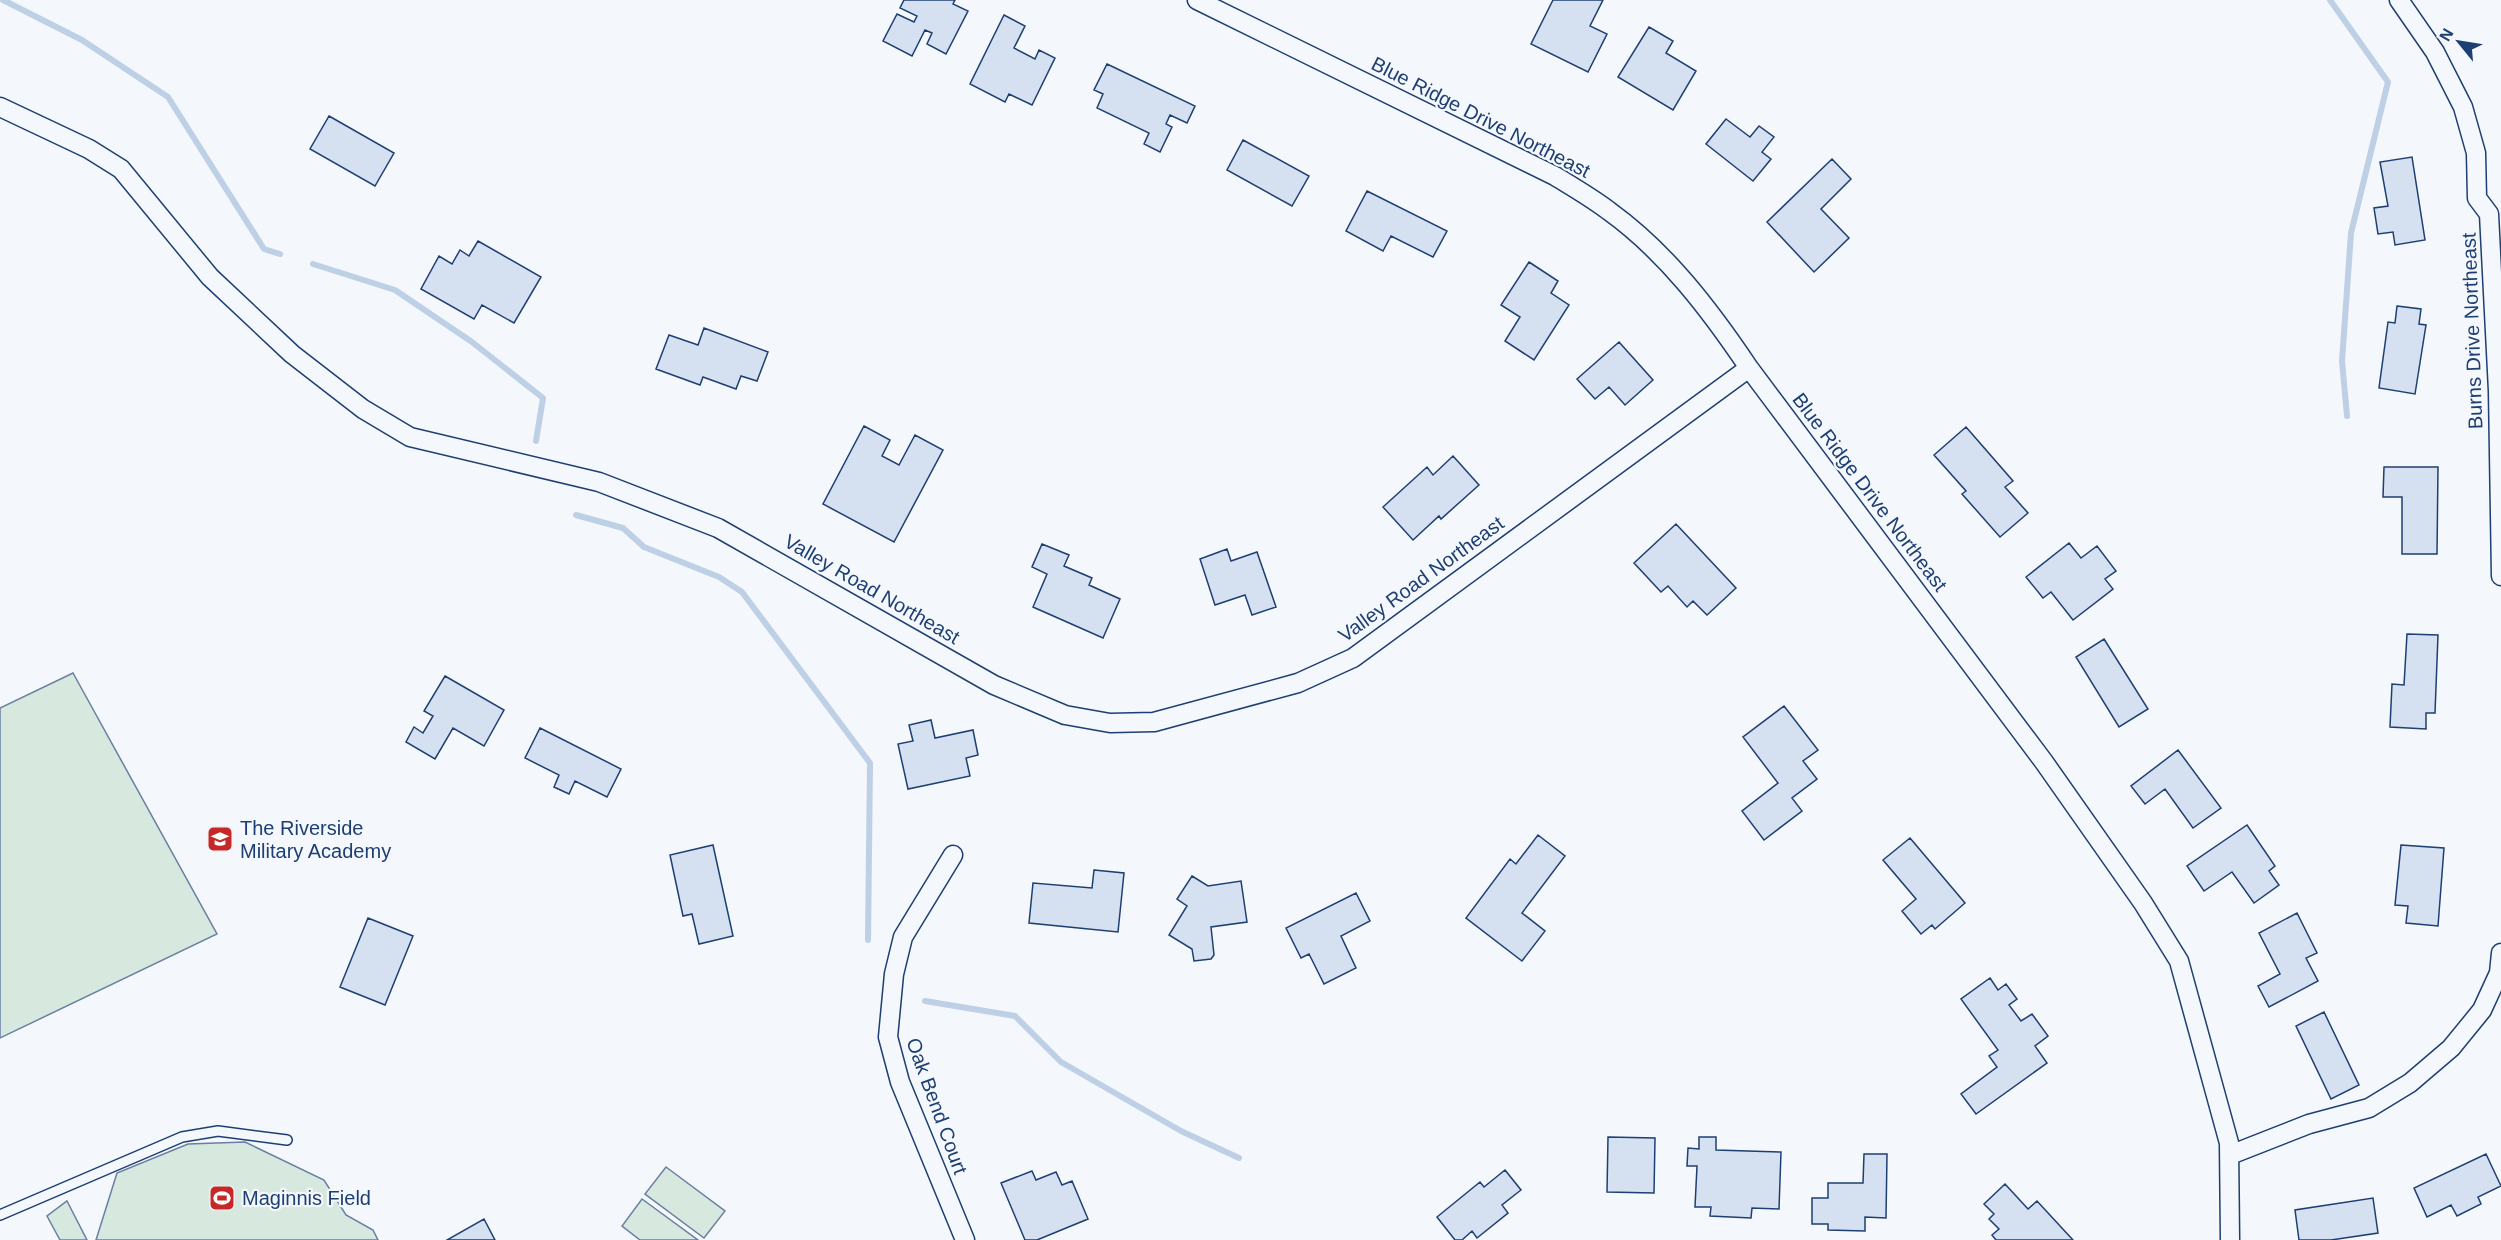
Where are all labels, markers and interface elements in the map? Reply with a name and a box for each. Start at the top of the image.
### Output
north arrow [2429,12,2489,72]
text: N [2436,25,2457,44]
street label: Blue Ridge Drive Northeast [1368,52,1594,182]
street label: Burns Drive Northeast [2458,232,2486,430]
street label: Blue Ridge Drive Northeast [1788,389,1952,596]
street label: Valley Road Northeast [1334,511,1508,646]
street label: Valley Road Northeast [780,530,964,648]
place label: The Riverside Military Academy [240,817,391,862]
school or university icon: The Riverside Military Academy [205,824,235,854]
street label: Oak Bend Court [902,1035,972,1178]
sports icon: Maginnis Field [207,1183,237,1213]
place label: Maginnis Field [242,1187,371,1209]

